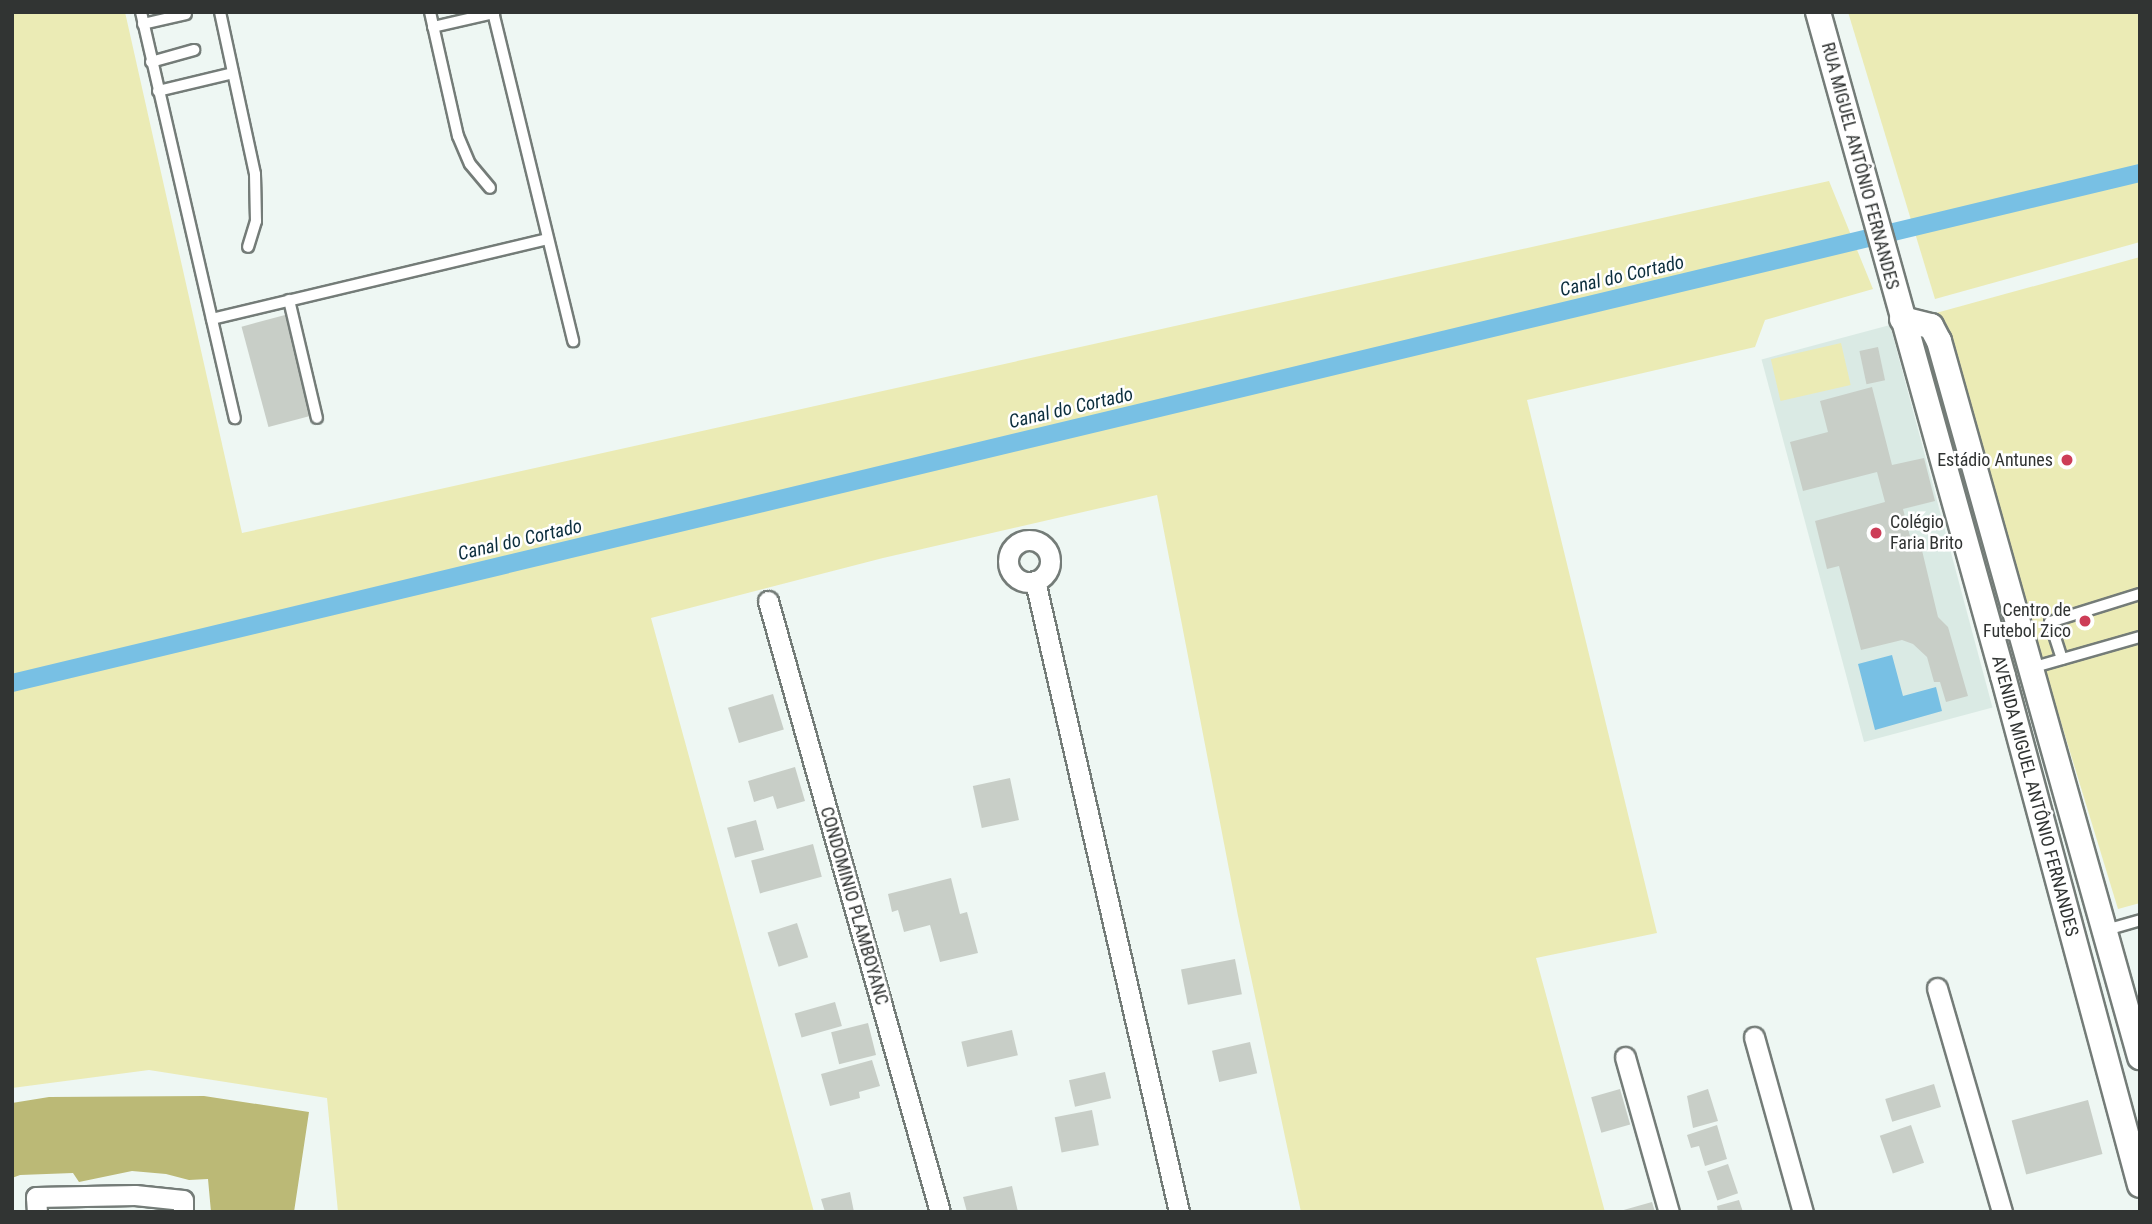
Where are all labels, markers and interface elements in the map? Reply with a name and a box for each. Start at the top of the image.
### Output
street label: RUA MIGUEL ANTÔNIO FERNANDES [1817,40,1903,292]
water label: Canal do Cortado [1558,251,1686,301]
water label: Canal do Cortado [1007,383,1135,433]
place label: Estádio Antunes [1937,449,2053,471]
marker: Estádio Antunes [2059,452,2075,468]
place label: Colégio Faria Brito [1890,512,1963,554]
water label: Canal do Cortado [456,515,584,565]
marker: Colégio Faria Brito [1868,525,1884,541]
place label: Centro de Futebol Zico [1983,600,2071,642]
marker: Centro de Futebol Zico [2077,613,2093,629]
street label: AVENIDA MIGUEL ANTÔNIO FERNANDES [1987,653,2083,939]
street label: CONDOMINIO PLAMBOYANC [815,804,893,1008]

